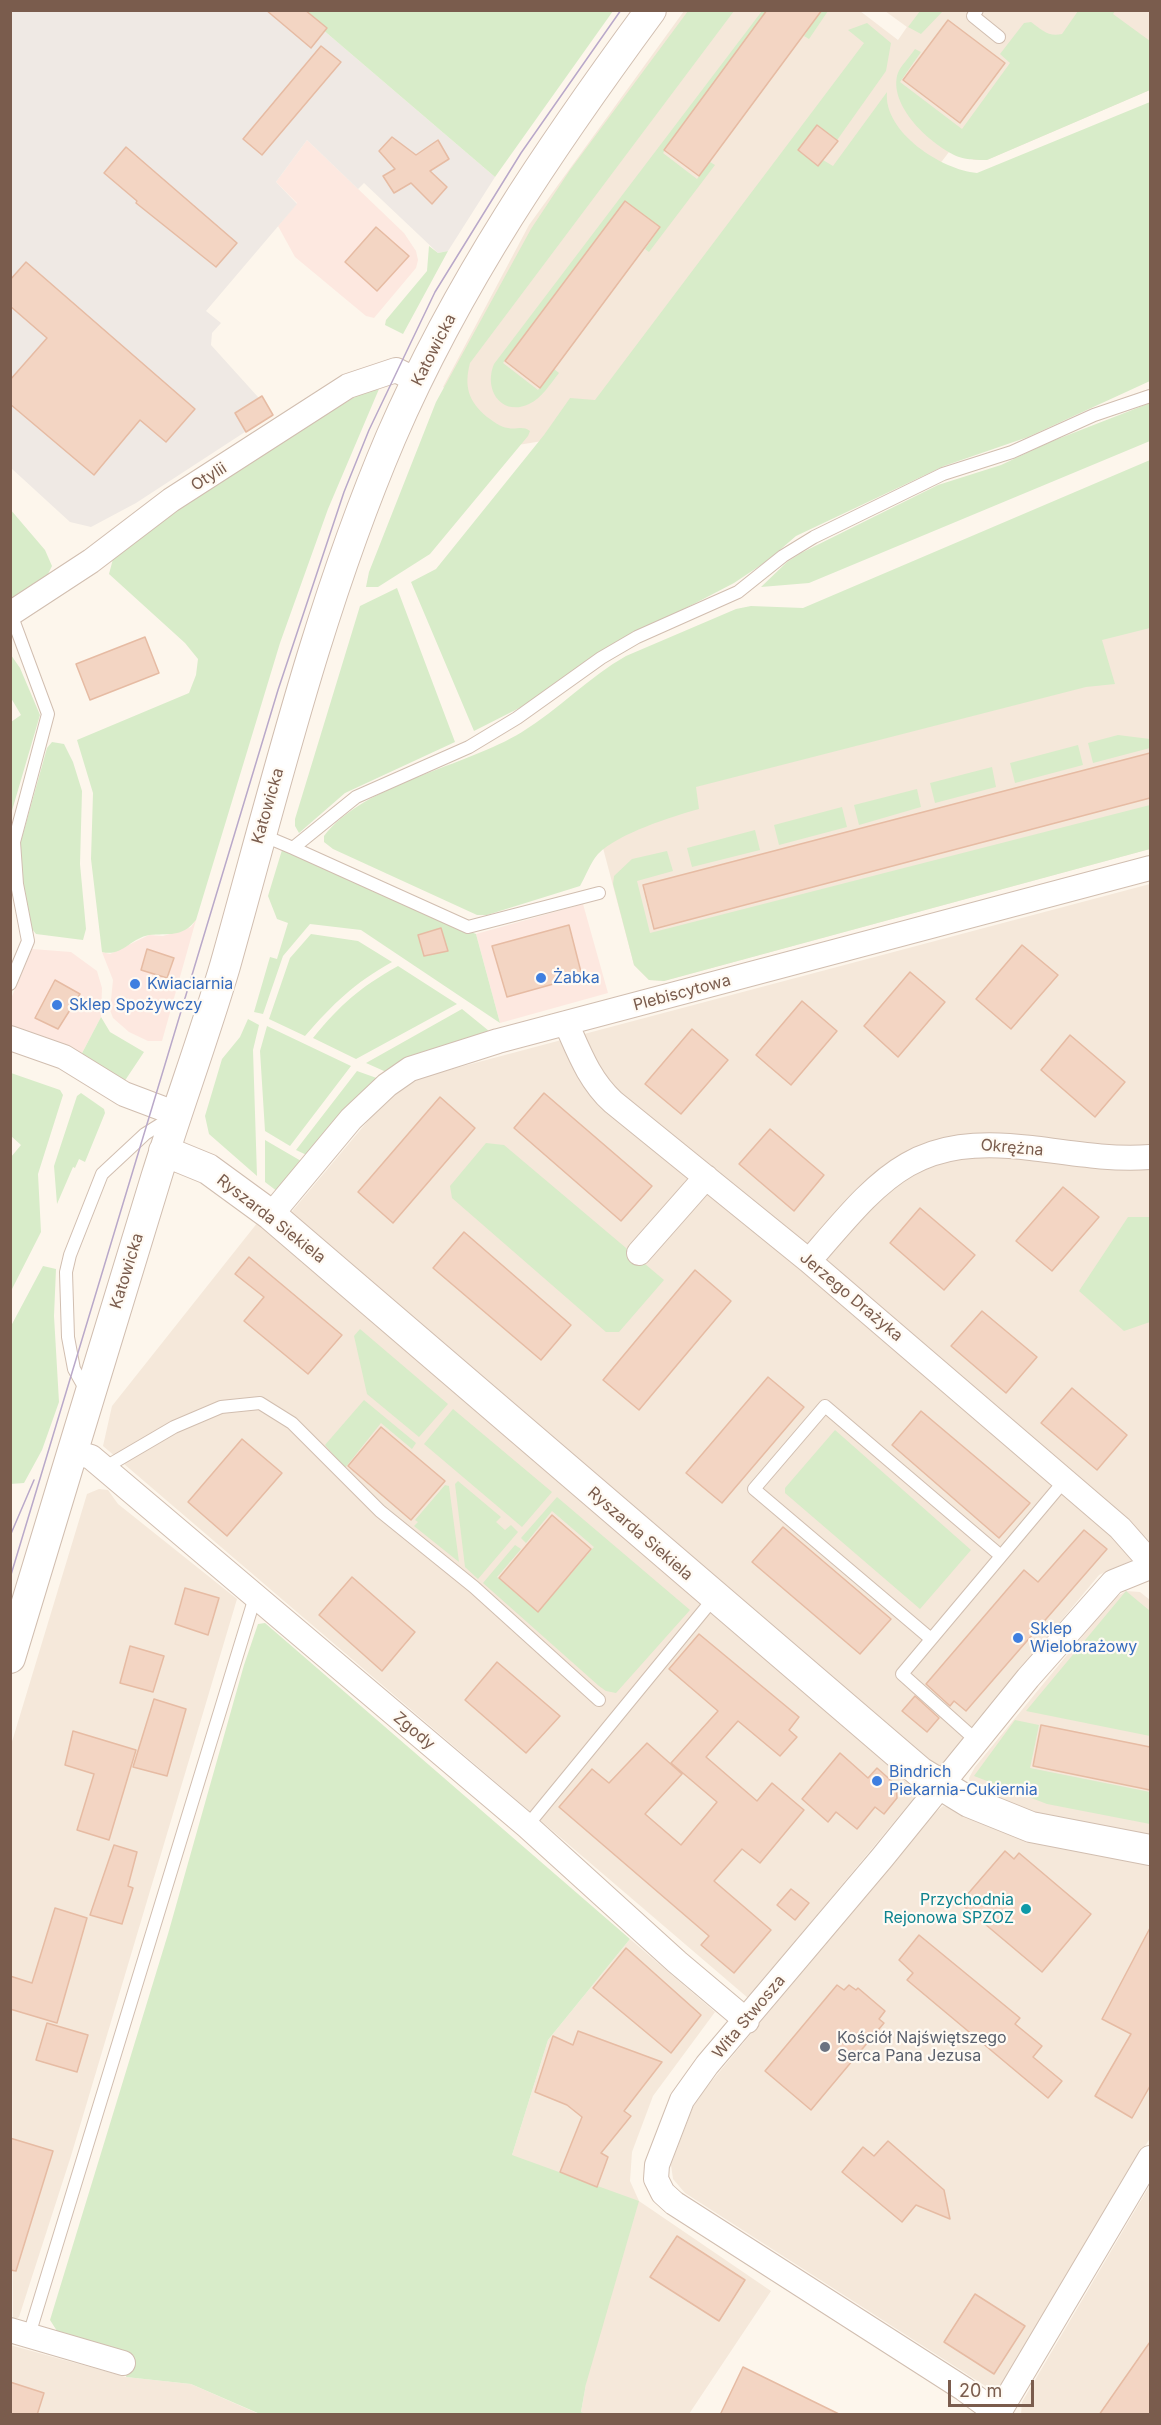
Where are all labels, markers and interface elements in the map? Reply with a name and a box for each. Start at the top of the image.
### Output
street label: Katowicka [408,311,460,389]
street label: Otylii [188,459,230,495]
street label: Katowicka [248,766,288,846]
place label: Żabka [553,968,600,988]
marker: Żabka [534,971,548,985]
street label: Plebiscytowa [631,971,733,1015]
place label: Kwiaciarnia [147,974,233,994]
marker: Kwiaciarnia [128,977,142,991]
place label: Sklep Spożywczy [69,995,202,1015]
marker: Sklep Spożywczy [50,998,64,1012]
street label: Okrężna [980,1136,1044,1160]
street label: Ryszarda Siekiela [213,1171,329,1267]
street label: Katowicka [106,1231,148,1311]
street label: Jerzego Drażyka [796,1248,906,1346]
street label: Ryszarda Siekiela [584,1483,696,1585]
place label: Sklep Wielobrażowy [1030,1619,1137,1657]
marker: Sklep Wielobrażowy [1011,1631,1025,1645]
street label: Zgody [389,1708,439,1754]
place label: Bindrich Piekarnia-Cukiernia [889,1762,1038,1800]
marker: Bindrich Piekarnia-Cukiernia [870,1774,884,1788]
place label: Przychodnia Rejonowa SPZOZ [884,1890,1014,1928]
marker: Przychodnia Rejonowa SPZOZ [1019,1902,1033,1916]
street label: Wita Stwosza [709,1971,789,2063]
place label: Kościół Najświętszego Serca Pana Jezusa [837,2028,1007,2066]
marker: Kościół Najświętszego Serca Pana Jezusa [818,2040,832,2054]
scale bar [951,2368,1036,2406]
text: 20 m [959,2380,1002,2401]

